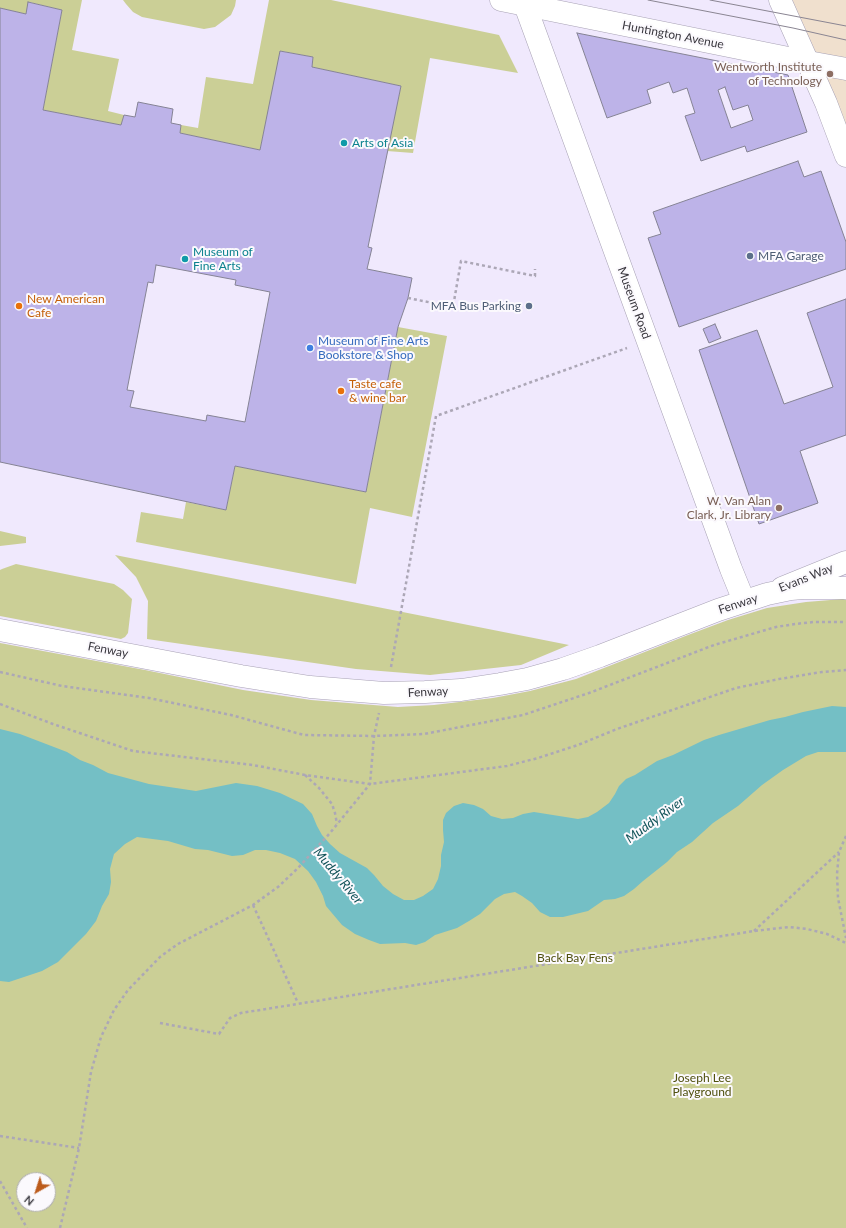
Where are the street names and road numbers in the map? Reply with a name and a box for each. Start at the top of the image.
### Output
street label: Huntington Avenue [621,18,725,52]
street label: Museum Road [614,265,654,341]
street label: Evans Way [777,561,835,595]
street label: Fenway [716,591,760,617]
street label: Fenway [87,639,129,661]
street label: Fenway [407,684,449,700]

